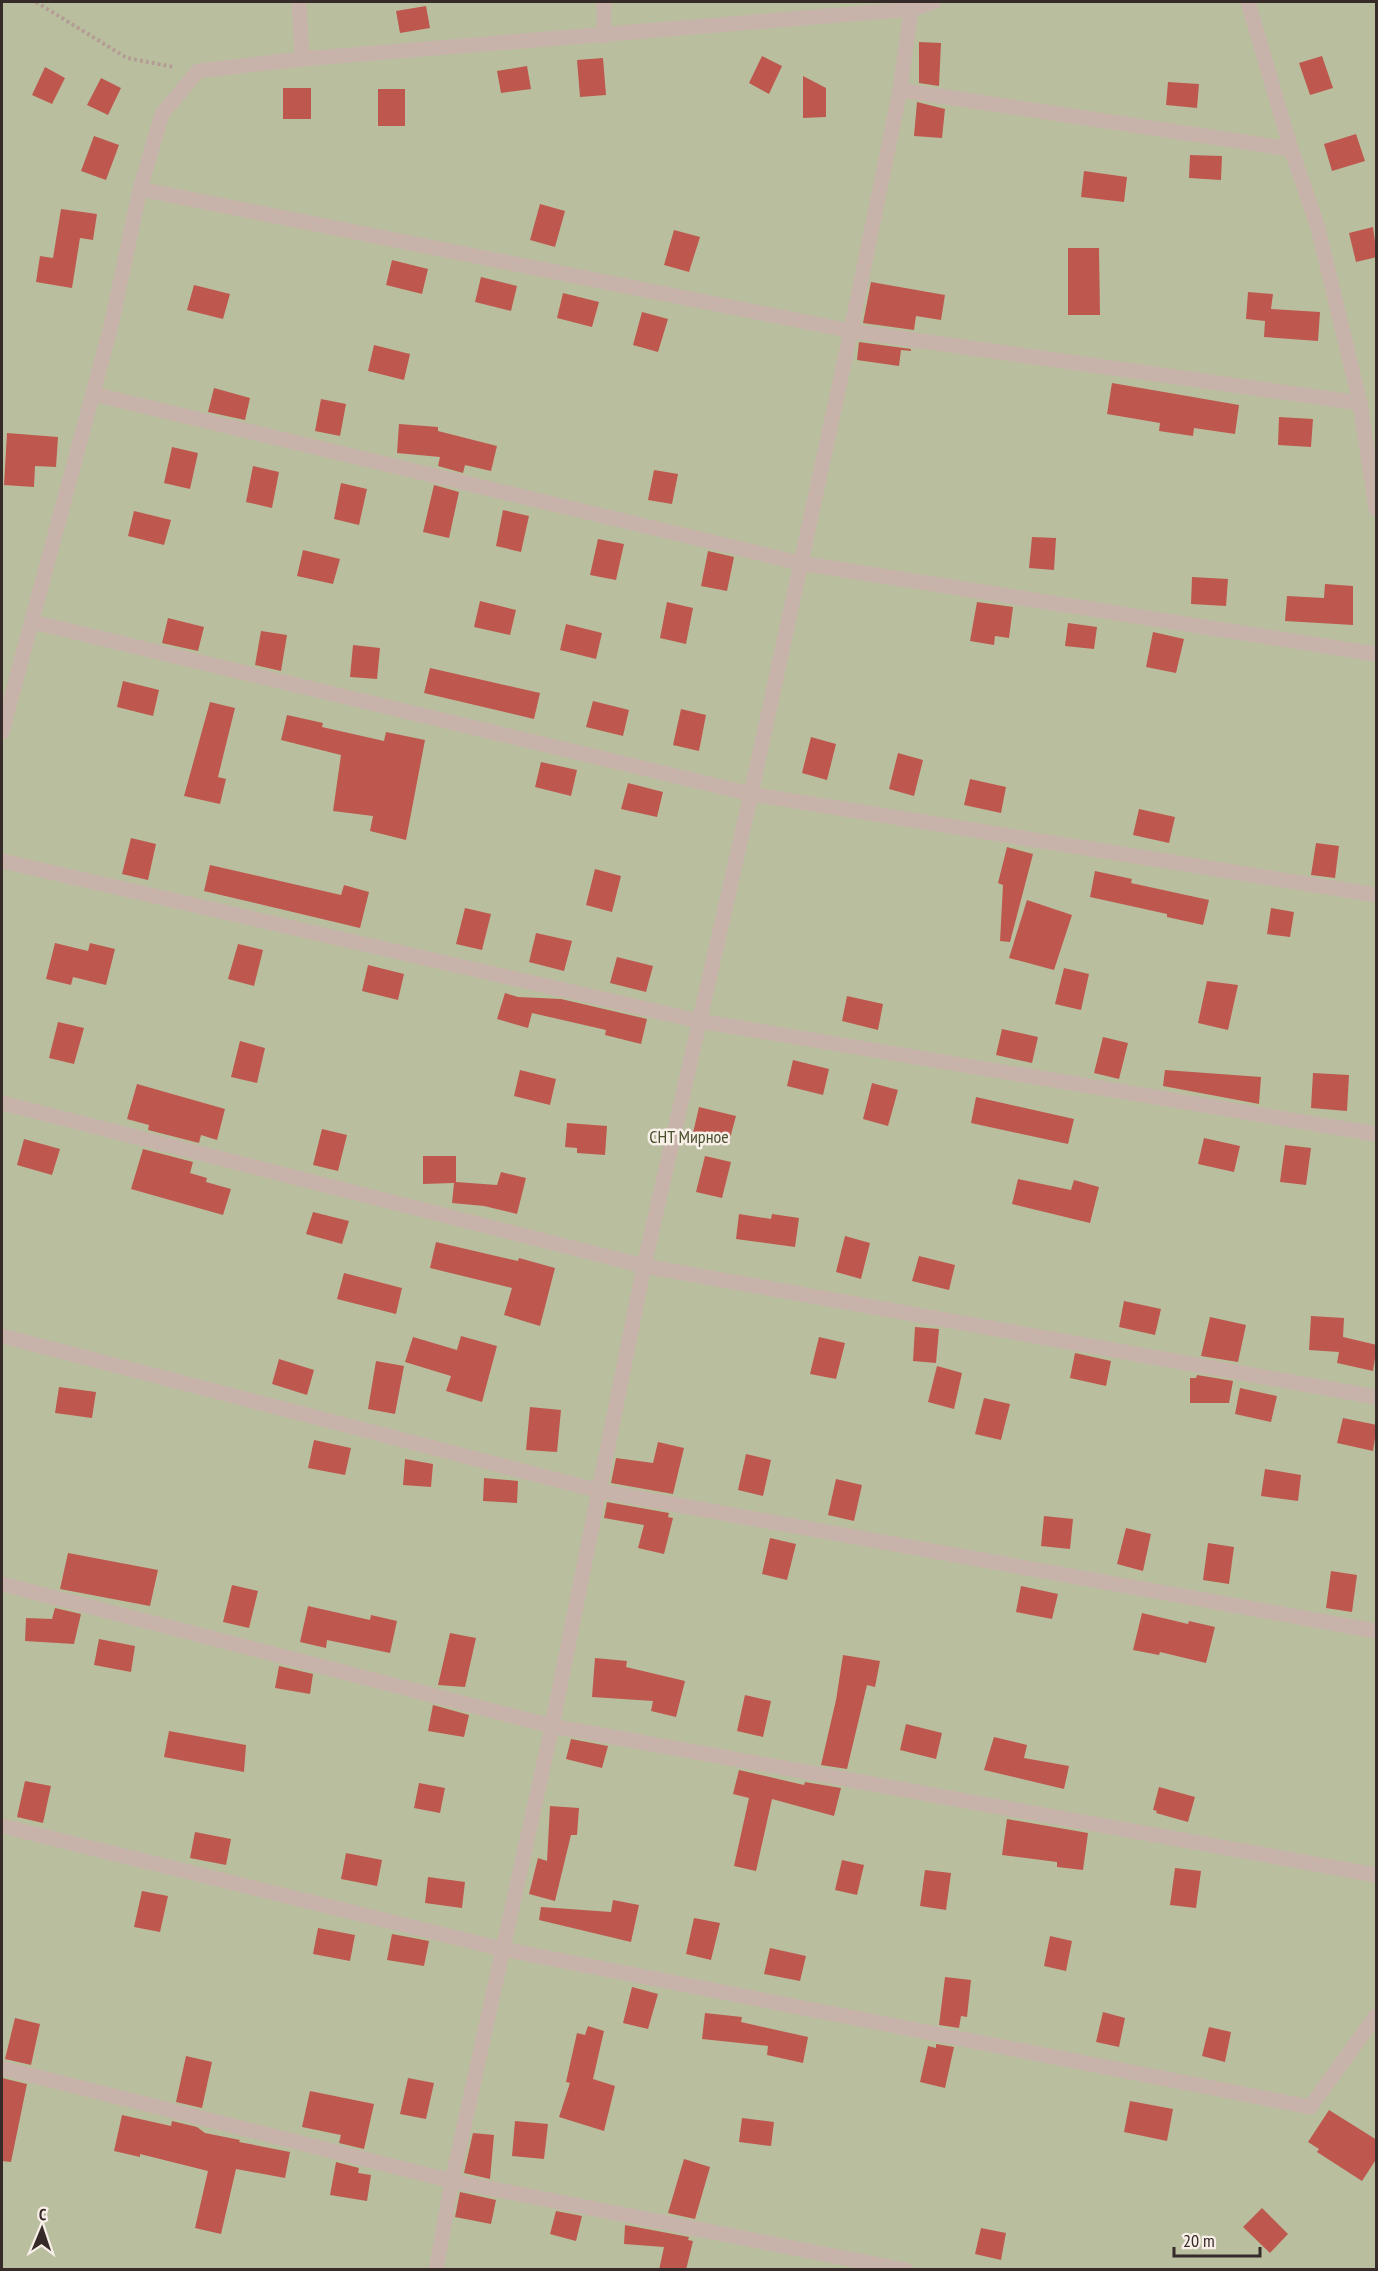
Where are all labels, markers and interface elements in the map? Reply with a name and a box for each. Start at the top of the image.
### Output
park label: СНТ Мирное [649,1125,729,1148]
north arrow [12,2199,72,2259]
text: С [39,2204,47,2224]
scale bar [1174,2220,1260,2258]
text: 20 m [1183,2229,1215,2252]

